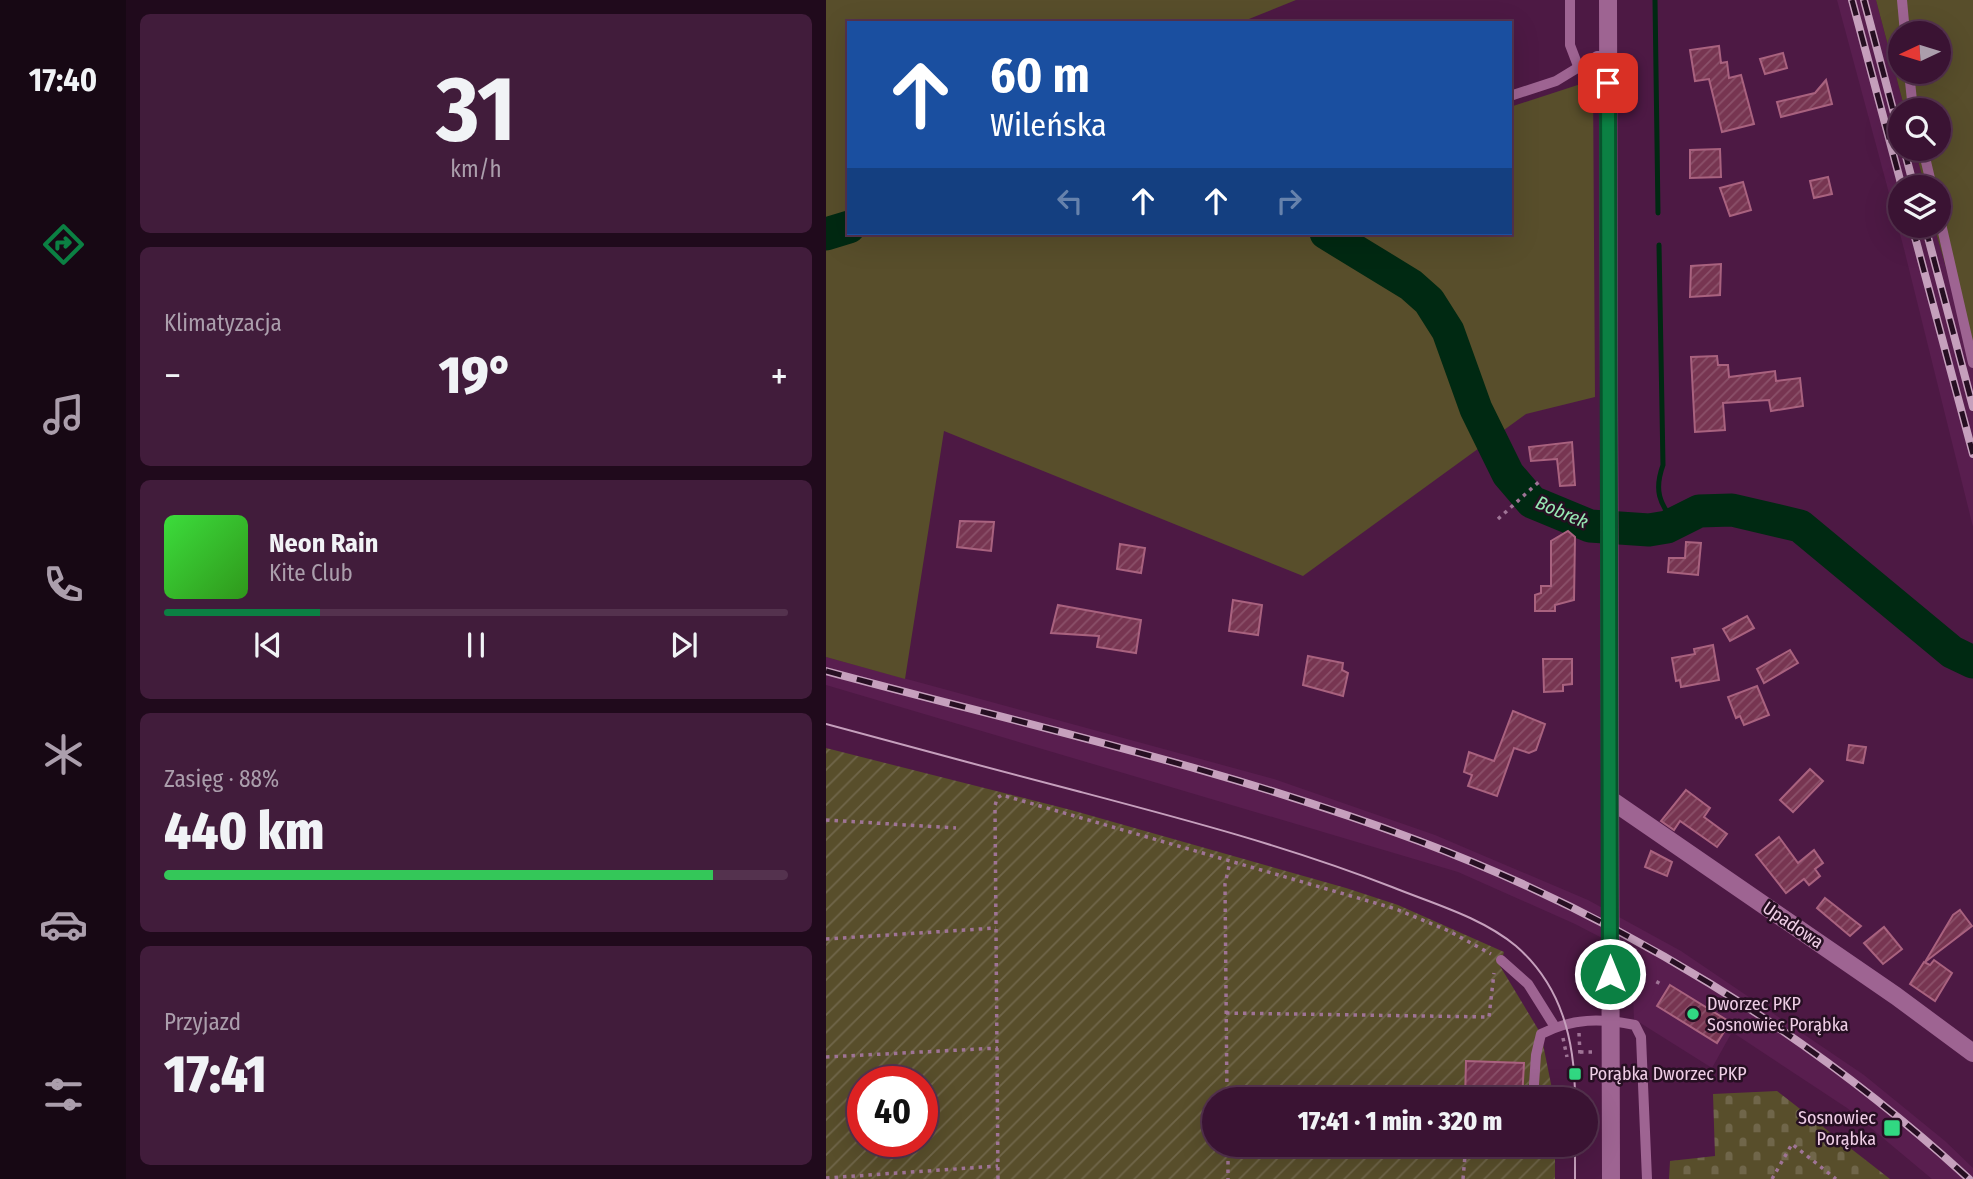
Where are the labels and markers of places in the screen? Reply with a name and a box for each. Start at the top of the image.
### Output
pin [1578,53,1638,113]
place label: Dworzec PKP Sosnowiec Porąbka [1707,993,1849,1036]
marker: Dworzec PKP Sosnowiec Porąbka [1685,1006,1701,1022]
place label: Porąbka Dworzec PKP [1589,1063,1747,1085]
marker: Porąbka Dworzec PKP [1567,1066,1583,1082]
place label: Sosnowiec Porąbka [1798,1107,1876,1150]
marker: Sosnowiec Porąbka [1882,1118,1902,1138]

